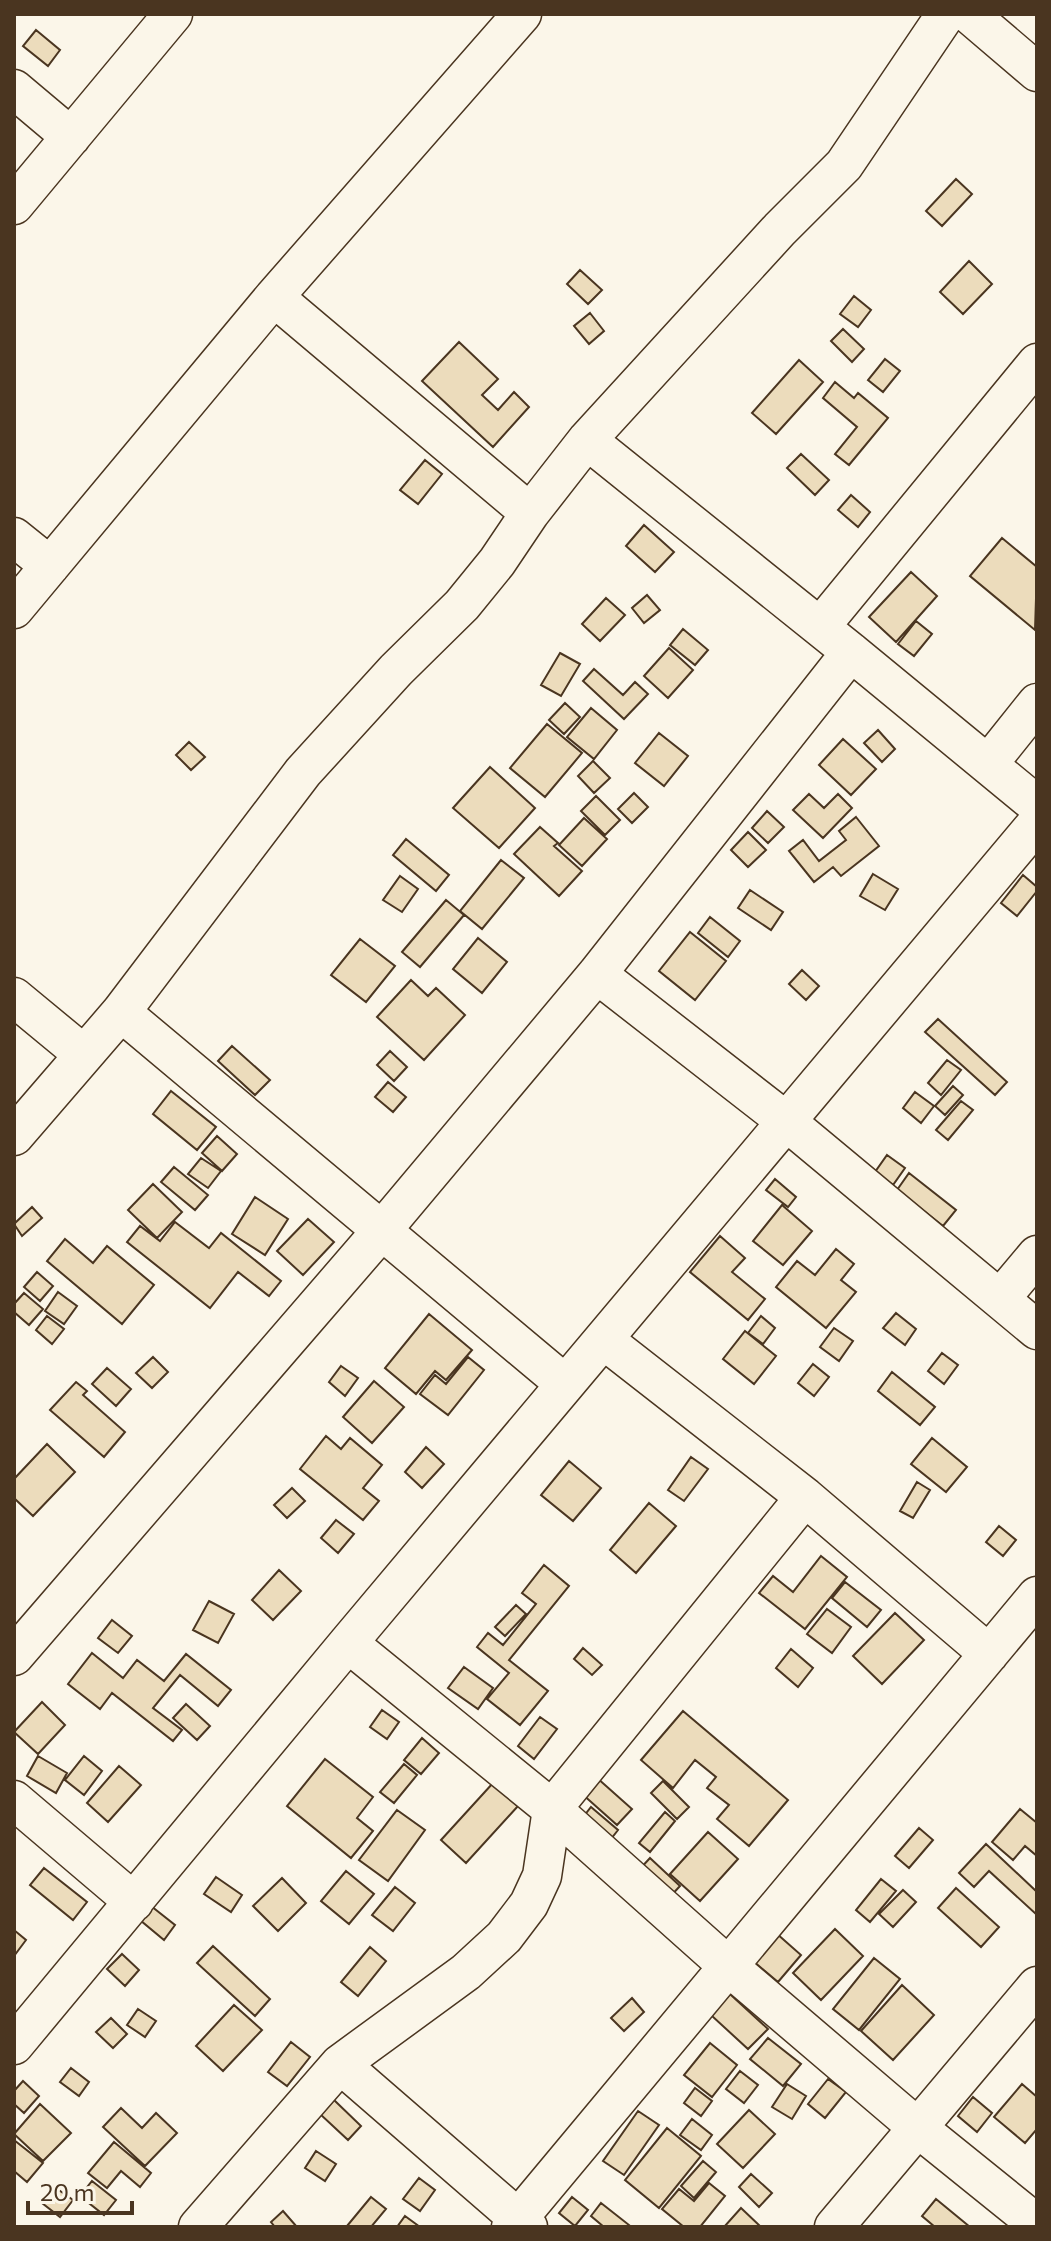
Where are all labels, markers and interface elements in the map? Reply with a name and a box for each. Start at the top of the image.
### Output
scale bar [28,2165,132,2215]
text: 20 m [40,2177,94,2206]

